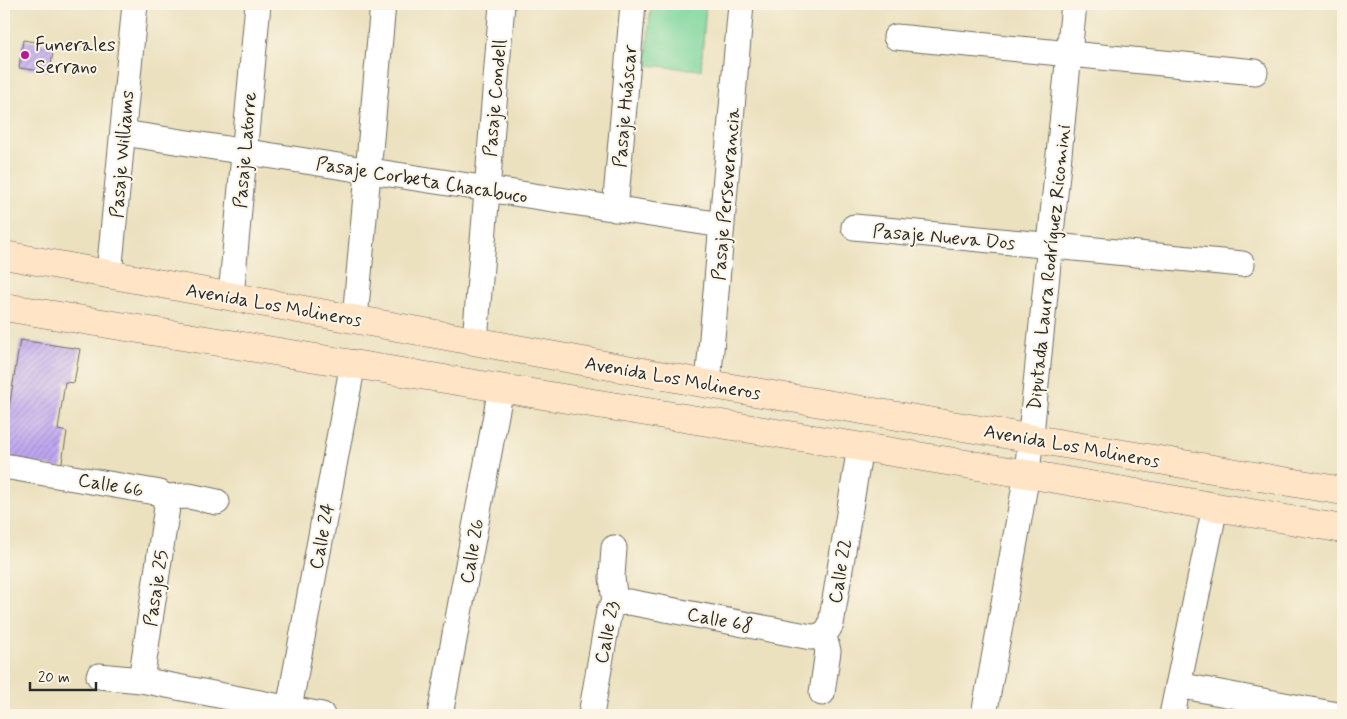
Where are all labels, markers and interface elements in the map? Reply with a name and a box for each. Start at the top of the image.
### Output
place label: Funerales Serrano [35,33,116,80]
street label: Pasaje Condell [478,38,514,158]
street label: Pasaje Huáscar [608,43,644,169]
marker: Funerales Serrano [19,49,31,61]
street label: Pasaje Williams [104,89,142,219]
street label: Pasaje Latorre [228,91,264,210]
street label: Pasaje Perseverancia [706,106,748,282]
street label: Diputada Laura Rodríguez Ricomini [1022,123,1078,411]
street label: Pasaje Corbeta Chacabuco [314,151,529,211]
street label: Pasaje Nueva Dos [872,219,1017,257]
street label: Avenida Los Molineros [184,278,364,333]
street label: Avenida Los Molineros [583,351,763,406]
street label: Avenida Los Molineros [982,419,1162,474]
street label: Calle 66 [76,467,146,504]
street label: Calle 24 [304,501,341,571]
street label: Calle 26 [454,517,491,586]
street label: Calle 22 [823,537,858,605]
street label: Pasaje 25 [138,548,176,628]
street label: Calle 23 [589,599,626,666]
street label: Calle 68 [685,602,755,639]
scale bar [30,659,96,691]
text: 20 m [38,668,70,688]

